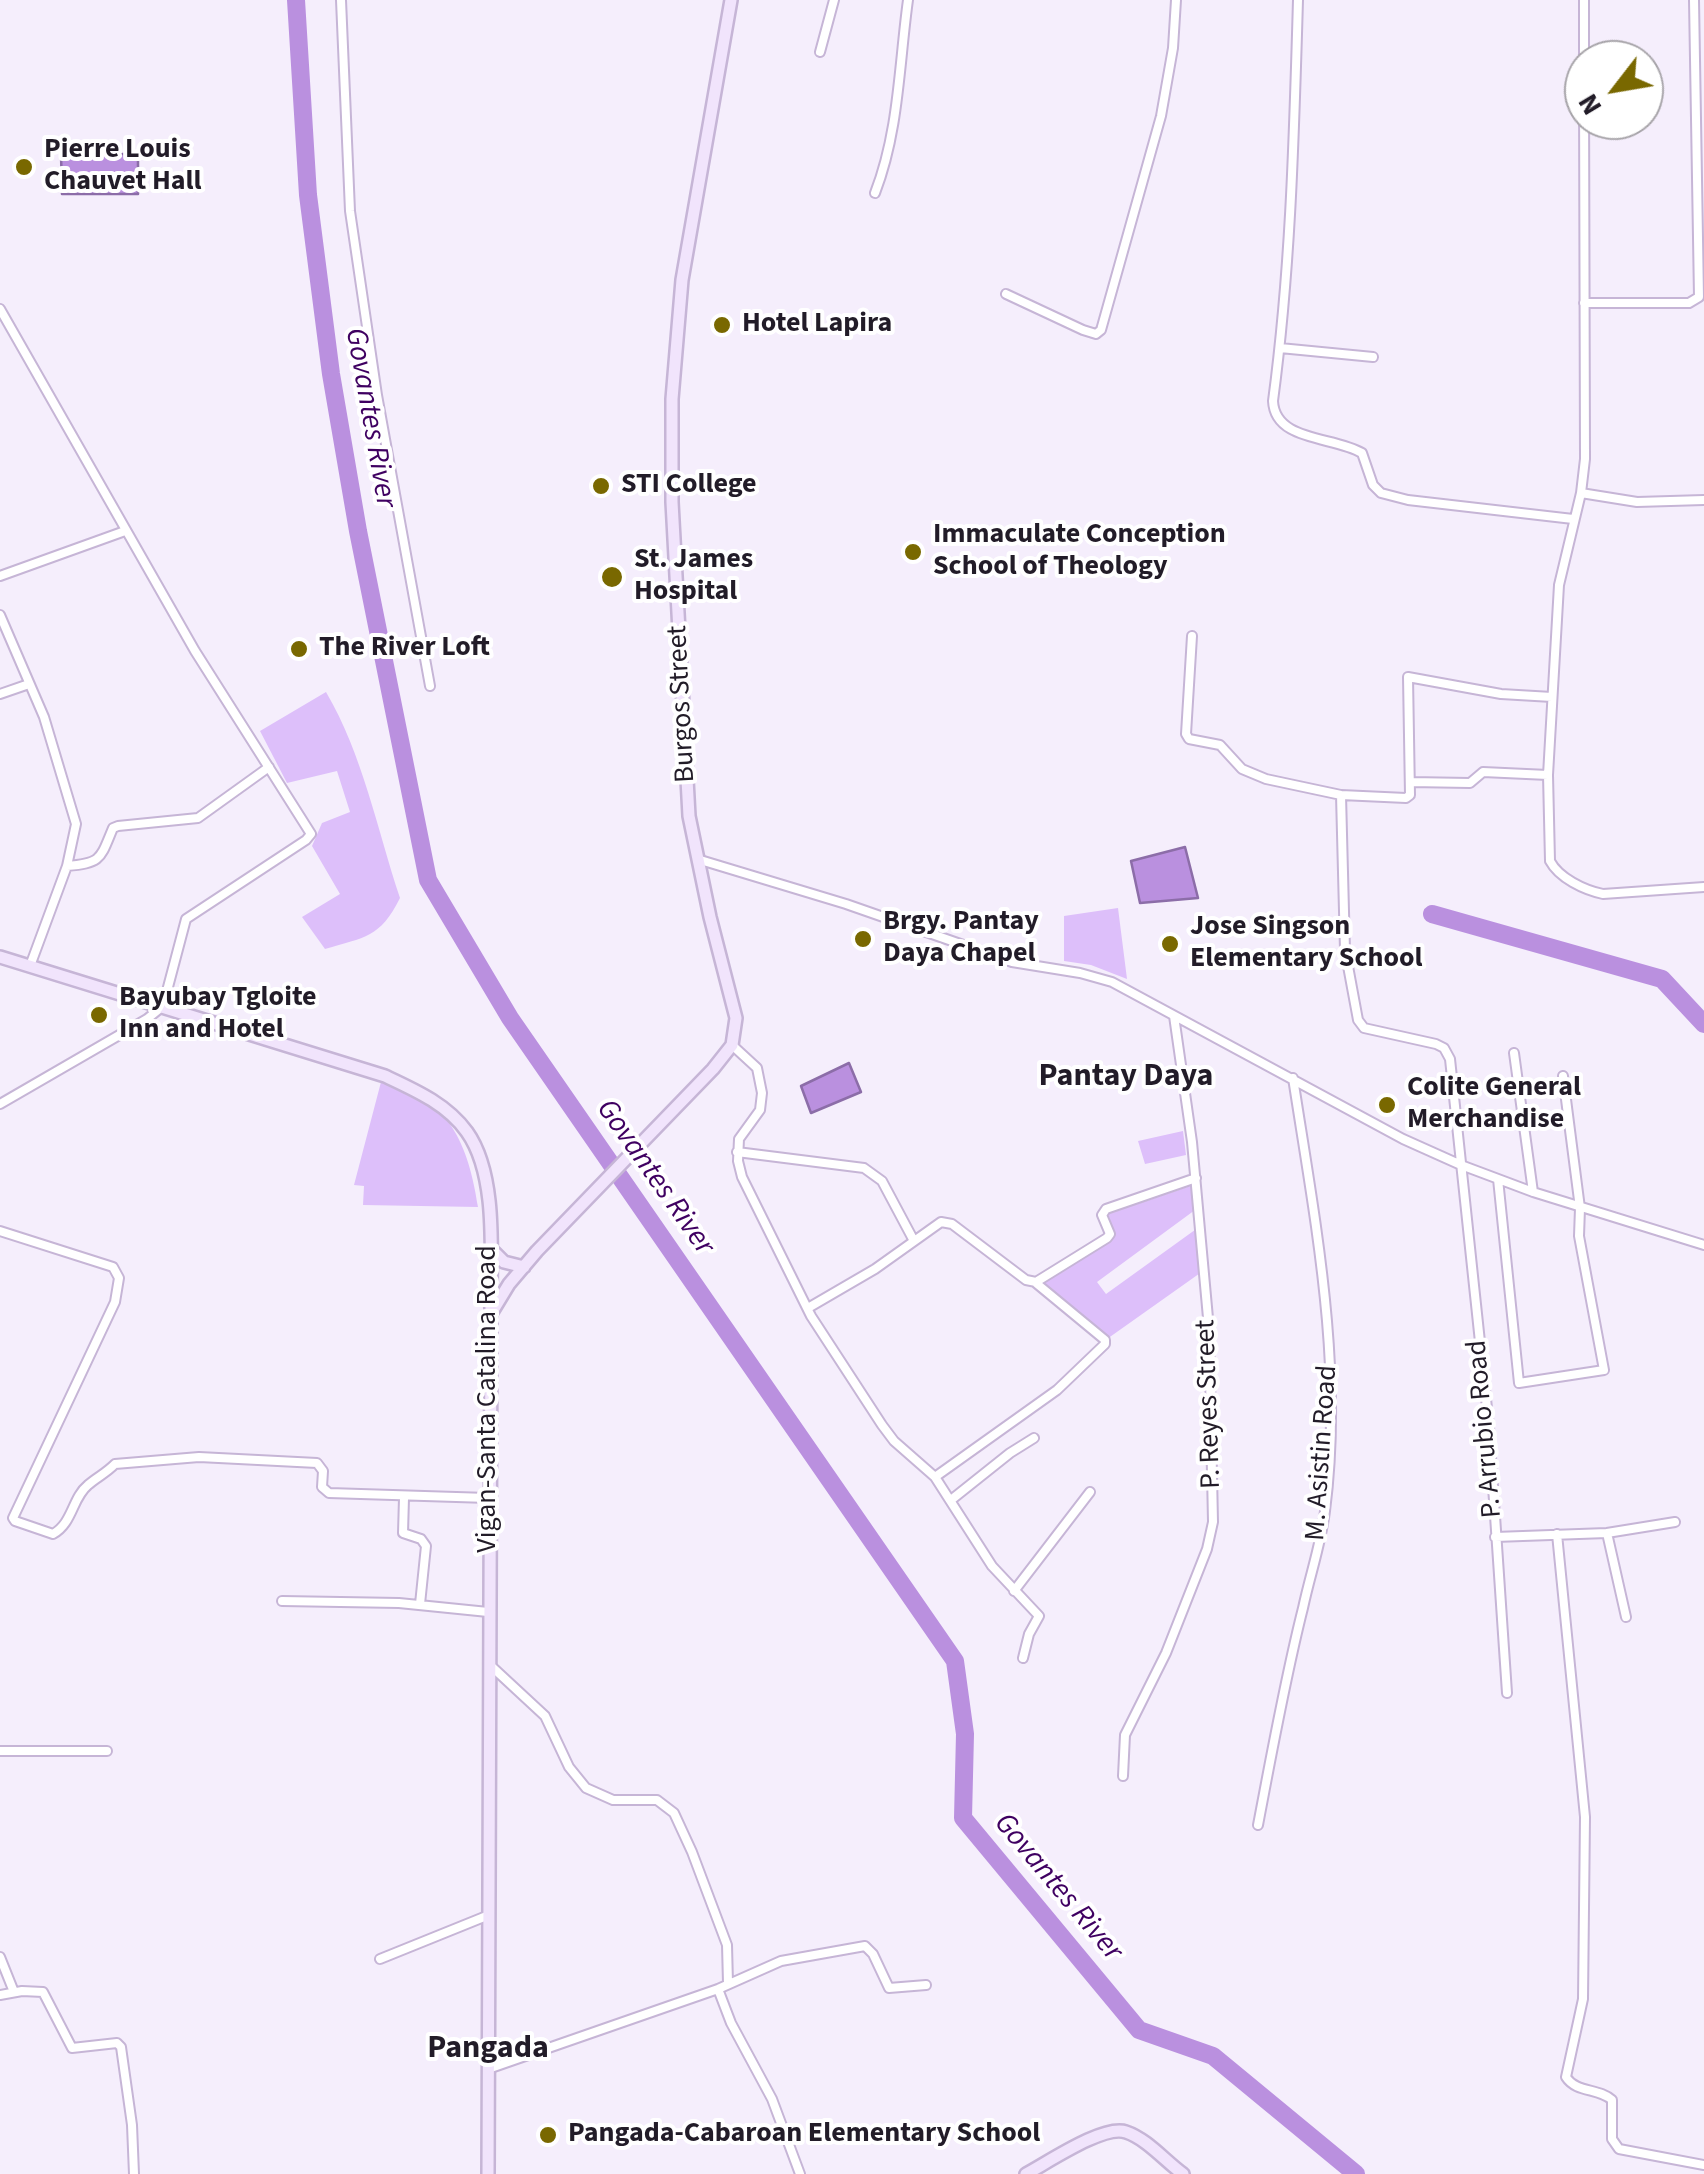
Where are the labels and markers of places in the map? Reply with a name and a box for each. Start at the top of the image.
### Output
place label: Pierre Louis Chauvet Hall [44,134,202,200]
marker: Pierre Louis Chauvet Hall [13,156,35,178]
place label: Hotel Lapira [742,308,892,342]
marker: Hotel Lapira [711,314,733,336]
place label: STI College [621,469,757,503]
marker: STI College [590,475,612,497]
place label: Immaculate Conception School of Theology [933,519,1226,585]
marker: Immaculate Conception School of Theology [902,541,924,563]
place label: St. James Hospital [634,544,753,610]
marker: St. James Hospital [599,564,625,590]
place label: The River Loft [319,632,490,666]
marker: The River Loft [288,638,310,660]
place label: Brgy. Pantay Daya Chapel [883,906,1039,972]
place label: Jose Singson Elementary School [1190,911,1423,977]
marker: Brgy. Pantay Daya Chapel [852,928,874,950]
marker: Jose Singson Elementary School [1159,933,1181,955]
place label: Bayubay Tgloite Inn and Hotel [119,982,317,1048]
marker: Bayubay Tgloite Inn and Hotel [88,1004,110,1026]
place label: Colite General Merchandise [1407,1072,1581,1138]
marker: Colite General Merchandise [1376,1094,1398,1116]
place label: Pangada-Cabaroan Elementary School [568,2118,1040,2152]
marker: Pangada-Cabaroan Elementary School [537,2124,559,2146]

